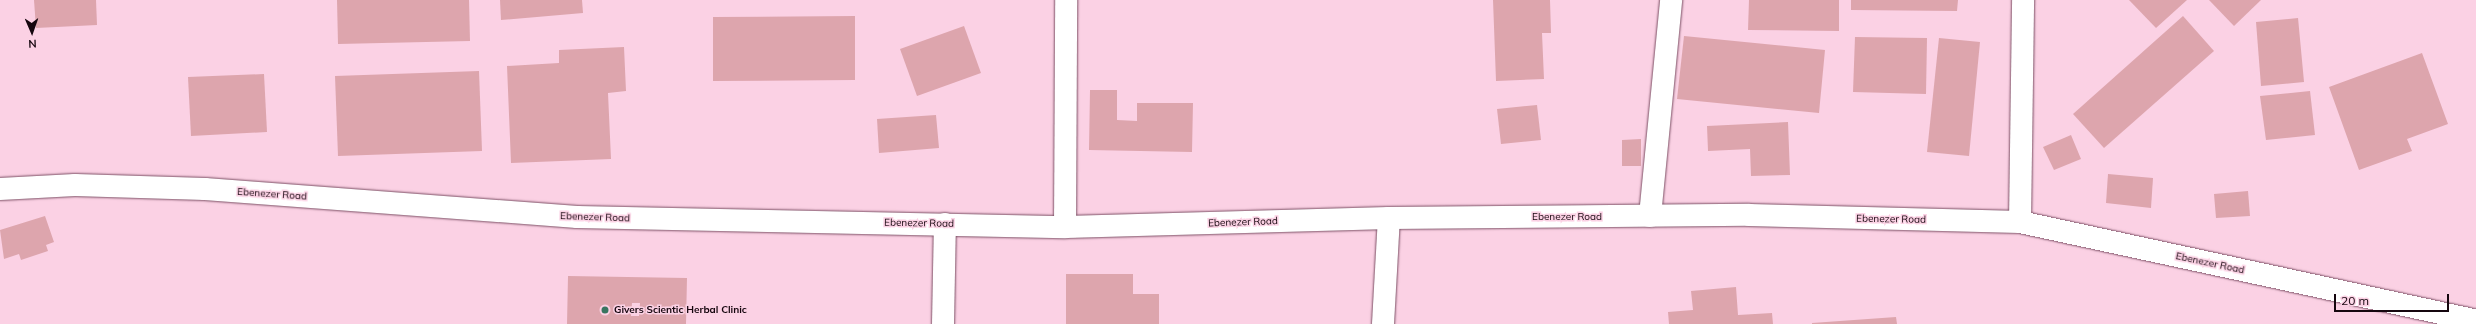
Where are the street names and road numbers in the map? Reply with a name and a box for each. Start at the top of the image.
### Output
street label: Ebenezer Road [237,186,307,202]
street label: Ebenezer Road [560,210,630,224]
street label: Ebenezer Road [1532,211,1602,223]
street label: Ebenezer Road [1856,212,1926,226]
street label: Ebenezer Road [1208,215,1278,229]
street label: Ebenezer Road [884,216,954,230]
street label: Ebenezer Road [2175,250,2245,276]

